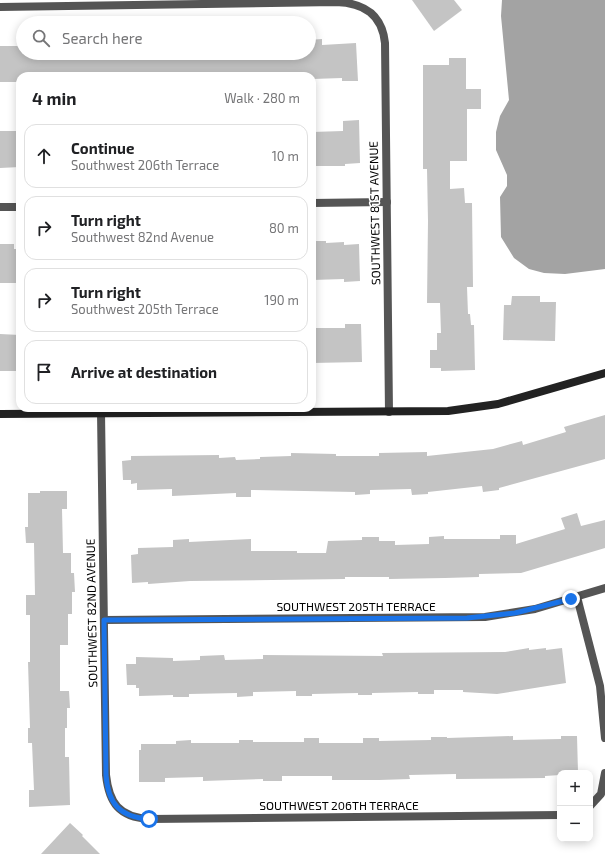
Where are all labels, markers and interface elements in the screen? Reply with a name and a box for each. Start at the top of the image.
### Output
search box [16,16,316,60]
icon: search [30,27,52,49]
text: Search here [62,29,143,47]
text: 4 min [32,88,76,108]
text: Walk · 280 m [224,90,300,106]
text: Continue [71,139,134,157]
street label: SOUTHWEST 81ST AVENUE [366,141,382,285]
icon: ahead [33,145,55,167]
text: 10 m [272,148,299,164]
text: Southwest 206th Terrace [71,157,219,173]
text: Turn right [71,211,141,229]
icon: right [33,217,55,239]
text: 80 m [269,220,299,236]
text: Southwest 82nd Avenue [71,229,214,245]
text: Turn right [71,283,141,301]
icon: right [33,289,55,311]
text: 190 m [264,292,299,308]
text: Southwest 205th Terrace [71,301,219,317]
icon: arrive [33,361,55,383]
text: Arrive at destination [71,363,217,381]
street label: SOUTHWEST 82ND AVENUE [83,538,99,688]
route end [562,590,580,608]
street label: SOUTHWEST 205TH TERRACE [276,599,436,613]
map controls [557,770,593,842]
button: + [557,770,593,806]
street label: SOUTHWEST 206TH TERRACE [259,798,419,812]
button: − [557,806,593,842]
route start [140,810,158,828]

